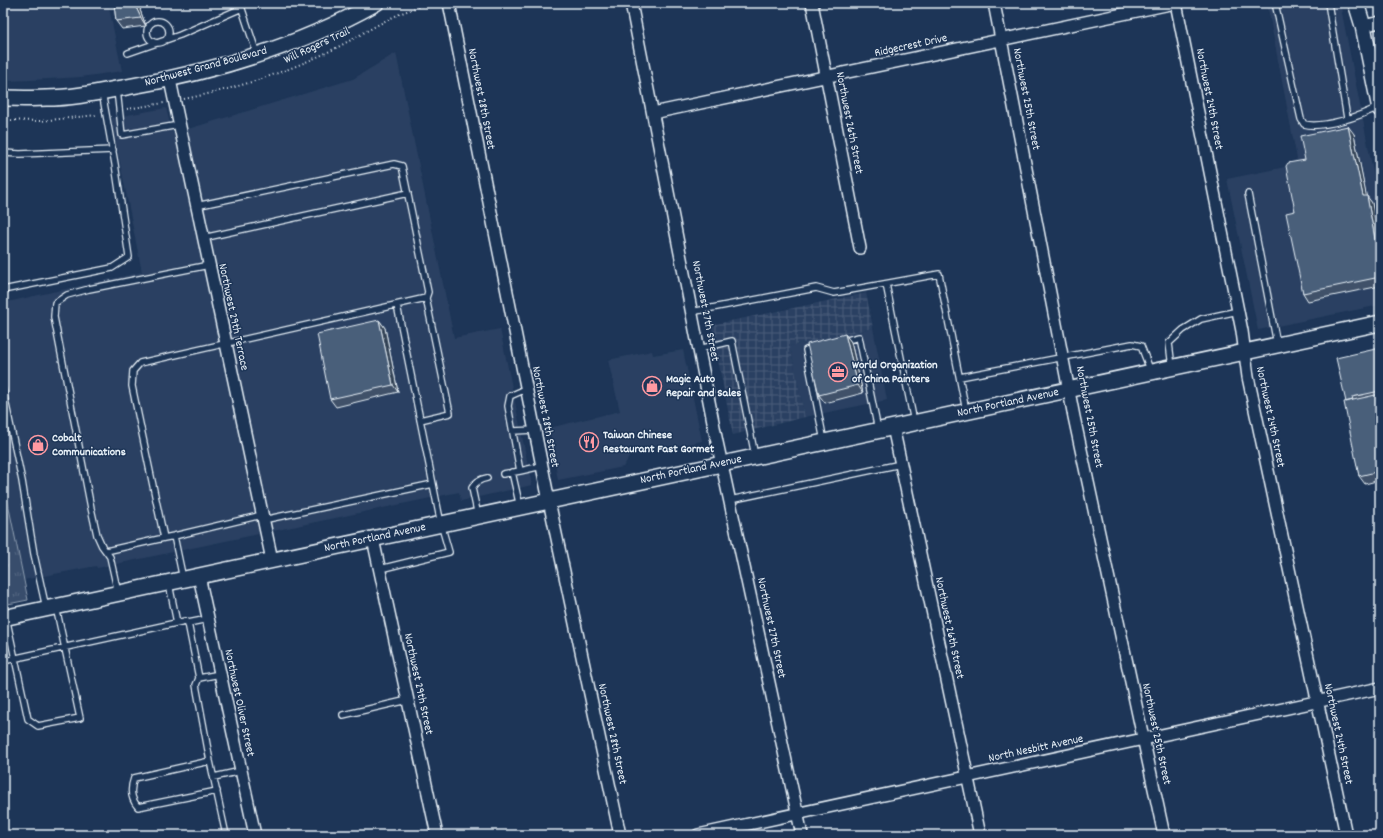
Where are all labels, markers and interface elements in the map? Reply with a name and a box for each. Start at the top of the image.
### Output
street label: Will Rogers Trail [281,23,353,69]
street label: Ridgecrest Drive [873,30,949,62]
street label: Northwest Grand Boulevard [143,42,269,92]
street label: Northwest 28th Street [463,47,499,152]
street label: Northwest 25th Street [1008,47,1044,152]
street label: Northwest 24th Street [1191,47,1227,152]
street label: Northwest 26th Street [831,70,867,176]
street label: Northwest 27th Street [687,259,723,364]
street label: Northwest 29th Terrace [213,262,253,372]
place label: World Organization of China Painters [852,357,938,388]
office icon: World Organization of China Painters [827,361,849,383]
street label: Northwest 28th Street [527,365,563,470]
street label: Northwest 25th Street [1071,365,1107,470]
street label: Northwest 24th Street [1251,365,1289,470]
place label: Magic Auto Repair and Sales [666,371,741,402]
shop icon: Magic Auto Repair and Sales [641,375,663,397]
street label: North Portland Avenue [956,384,1060,422]
place label: Taiwan Chinese Restaurant Fast Gormet [603,427,715,458]
place label: Cobalt Communications [52,430,126,461]
restaurant icon: Taiwan Chinese Restaurant Fast Gormet [578,431,600,453]
shop icon: Cobalt Communications [27,434,49,456]
street label: North Portland Avenue [639,451,743,489]
street label: North Portland Avenue [323,519,427,557]
street label: Northwest 26th Street [930,575,968,681]
street label: Northwest 27th Street [752,576,790,680]
street label: Northwest 29th Street [399,632,437,737]
street label: Northwest Oliver Street [219,648,259,759]
street label: Northwest 28th Street [593,682,631,787]
street label: Northwest 25th Street [1137,682,1175,787]
street label: Northwest 24th Street [1319,682,1357,787]
street label: North Nesbitt Avenue [987,731,1085,767]

